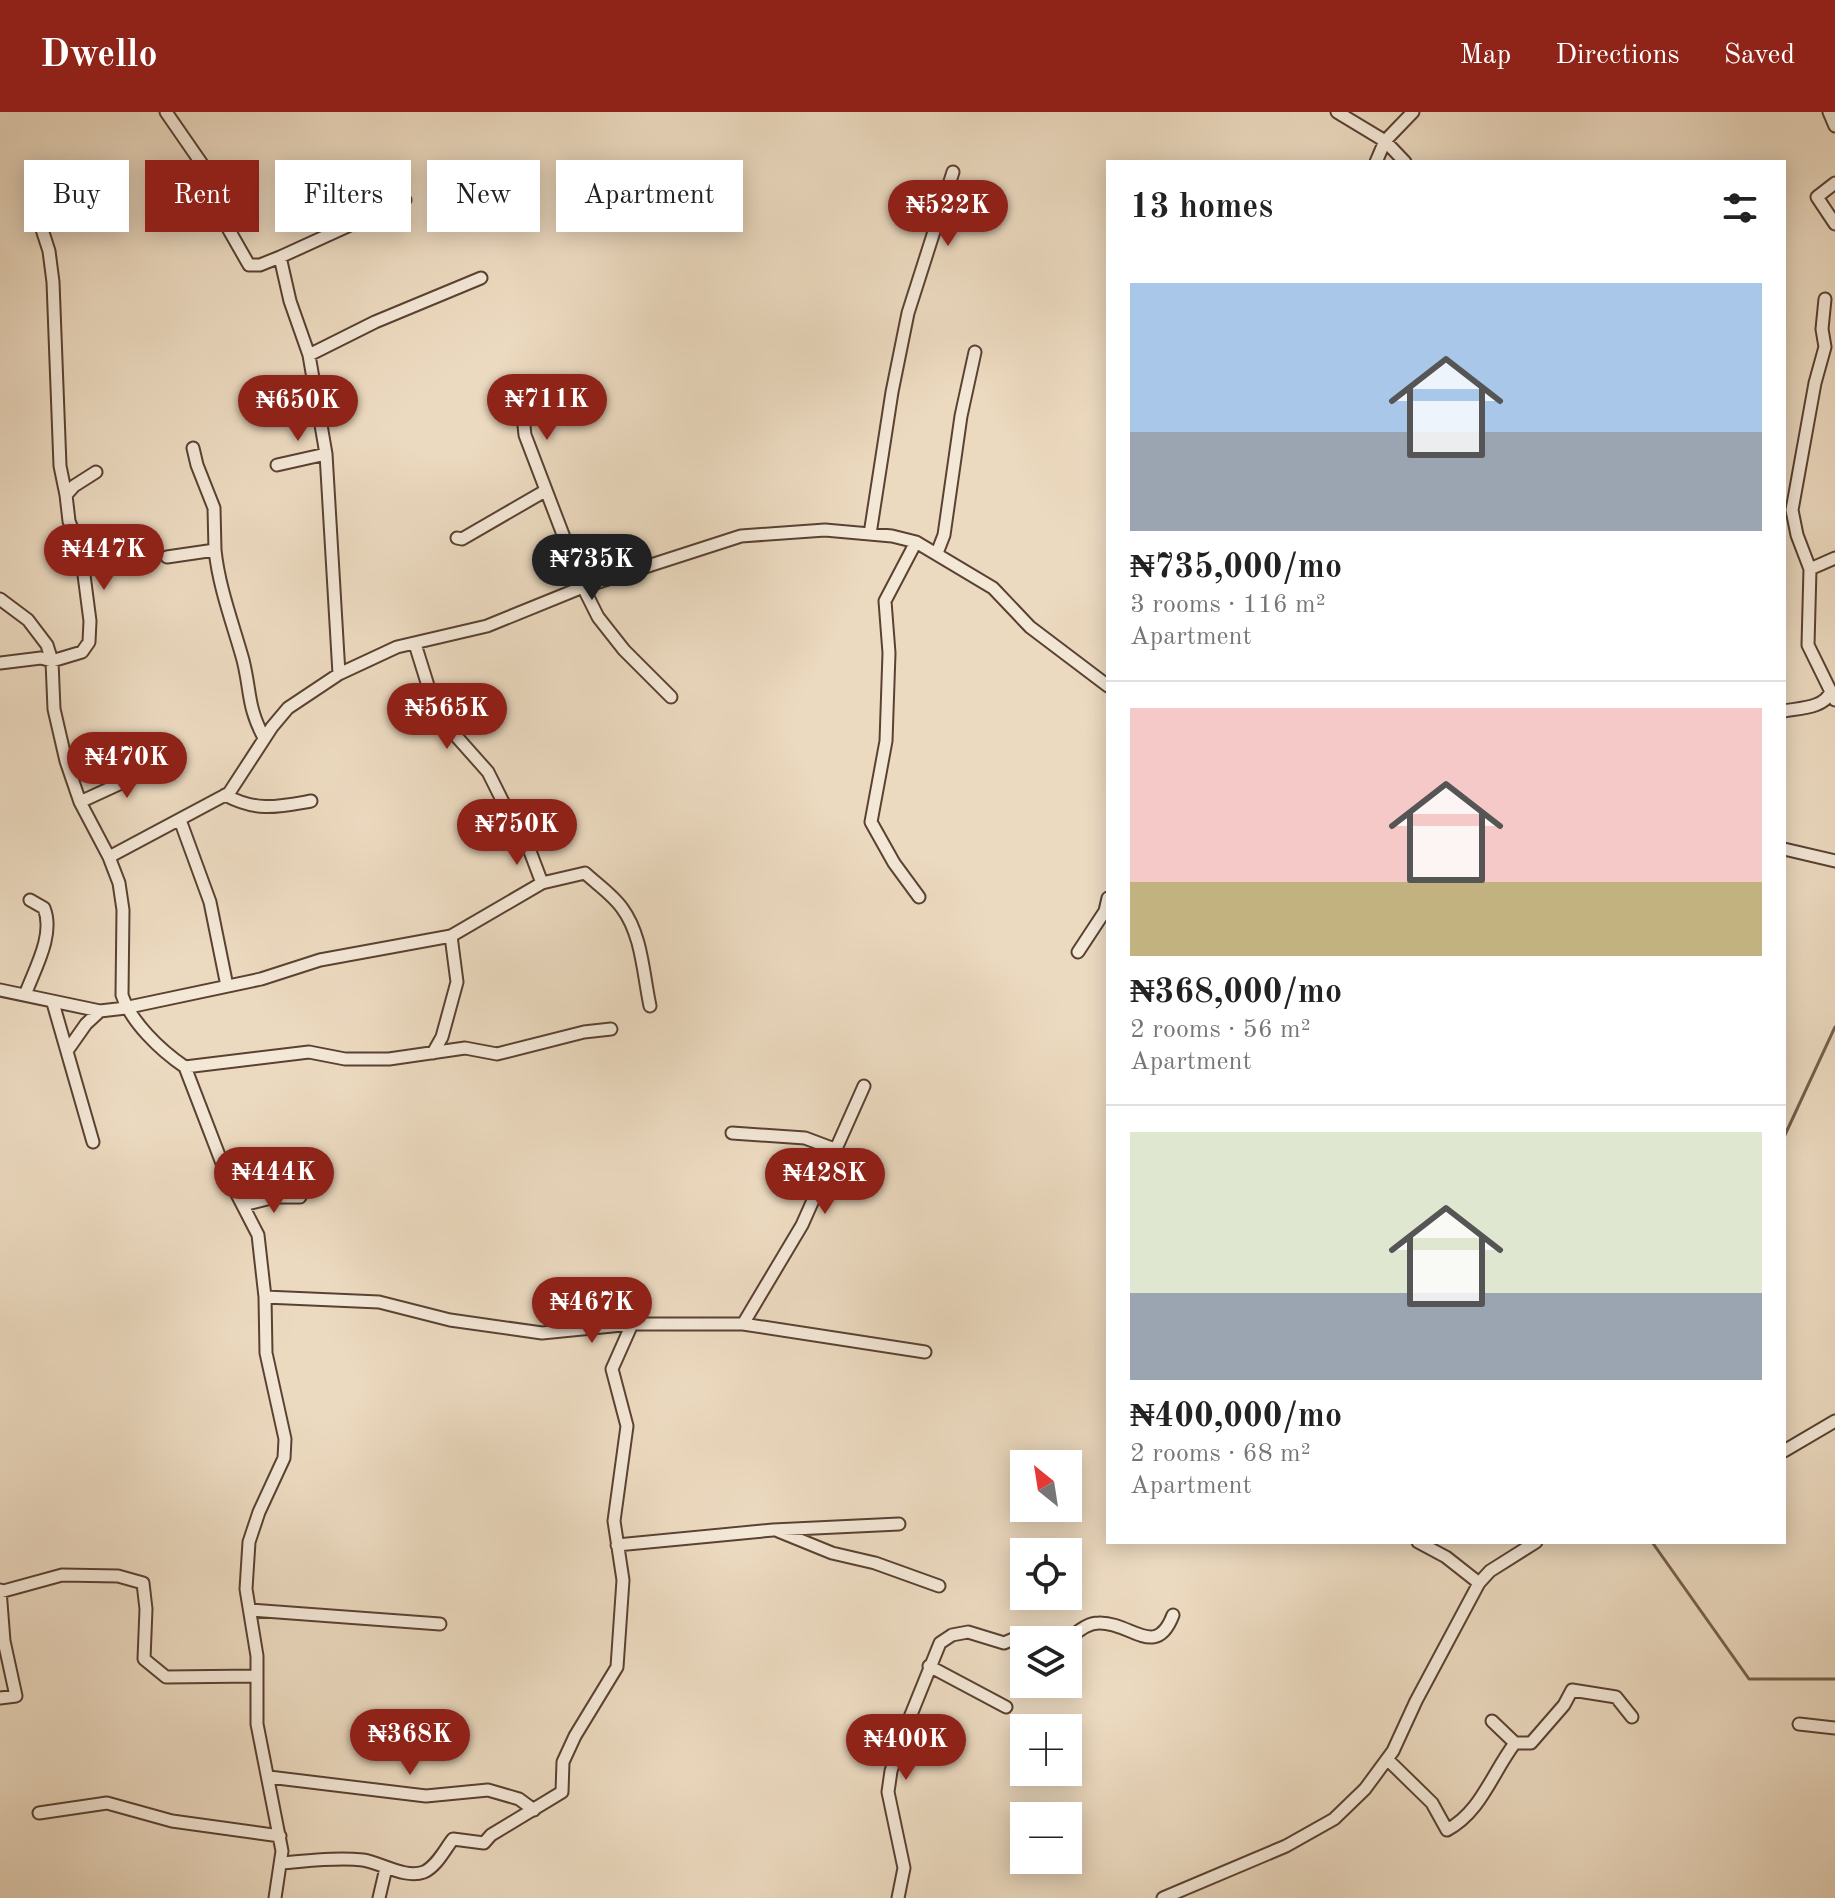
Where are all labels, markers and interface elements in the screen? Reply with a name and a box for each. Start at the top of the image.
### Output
text: Dwello [40,37,158,75]
text: Map [1459,42,1511,70]
text: Directions [1555,42,1680,70]
text: Saved [1724,42,1795,70]
chip: Buy [24,160,129,232]
chip: Rent [145,160,259,232]
chip: Filters [275,160,411,232]
chip: New [427,160,540,232]
chip: Apartment [556,160,743,232]
pin: ₦522K [892,180,1004,248]
icon: filters [1718,186,1762,230]
text: 13 homes [1130,191,1273,225]
text: ₦522K [906,193,990,219]
icon: home [1374,335,1518,479]
pin: ₦711K [491,374,603,442]
pin: ₦650K [242,375,354,443]
text: ₦711K [505,387,589,413]
text: ₦650K [256,388,340,414]
pin: ₦447K [48,524,160,592]
pin: ₦735K [536,534,648,602]
text: ₦447K [62,537,146,563]
text: ₦735K [550,547,634,573]
text: ₦735,000/mo [1130,551,1342,585]
text: 3 rooms · 116 m² [1130,592,1326,618]
text: Apartment [1130,624,1252,650]
pin: ₦565K [391,683,503,751]
text: ₦565K [405,696,489,722]
pin: ₦470K [71,732,183,800]
text: ₦470K [85,745,169,771]
icon: home [1374,760,1518,904]
pin: ₦750K [461,799,573,867]
text: ₦750K [475,812,559,838]
text: ₦368,000/mo [1130,976,1342,1010]
text: 2 rooms · 56 m² [1130,1017,1311,1043]
text: Apartment [1130,1049,1252,1075]
pin: ₦444K [218,1147,330,1215]
pin: ₦428K [769,1148,881,1216]
text: ₦444K [232,1160,316,1186]
text: ₦428K [783,1161,867,1187]
icon: home [1374,1184,1518,1328]
pin: ₦467K [536,1277,648,1345]
text: ₦467K [550,1290,634,1316]
text: ₦400,000/mo [1130,1400,1342,1434]
text: 2 rooms · 68 m² [1130,1441,1311,1467]
north arrow [1010,1450,1082,1522]
map controls [1010,1450,1082,1874]
text: Apartment [1130,1473,1252,1499]
button: locate [1010,1538,1082,1610]
button: layers [1010,1626,1082,1698]
pin: ₦368K [354,1709,466,1777]
pin: ₦400K [850,1714,962,1782]
button: + [1010,1714,1082,1786]
text: ₦368K [368,1722,452,1748]
text: ₦400K [864,1727,948,1753]
button: − [1010,1802,1082,1874]

